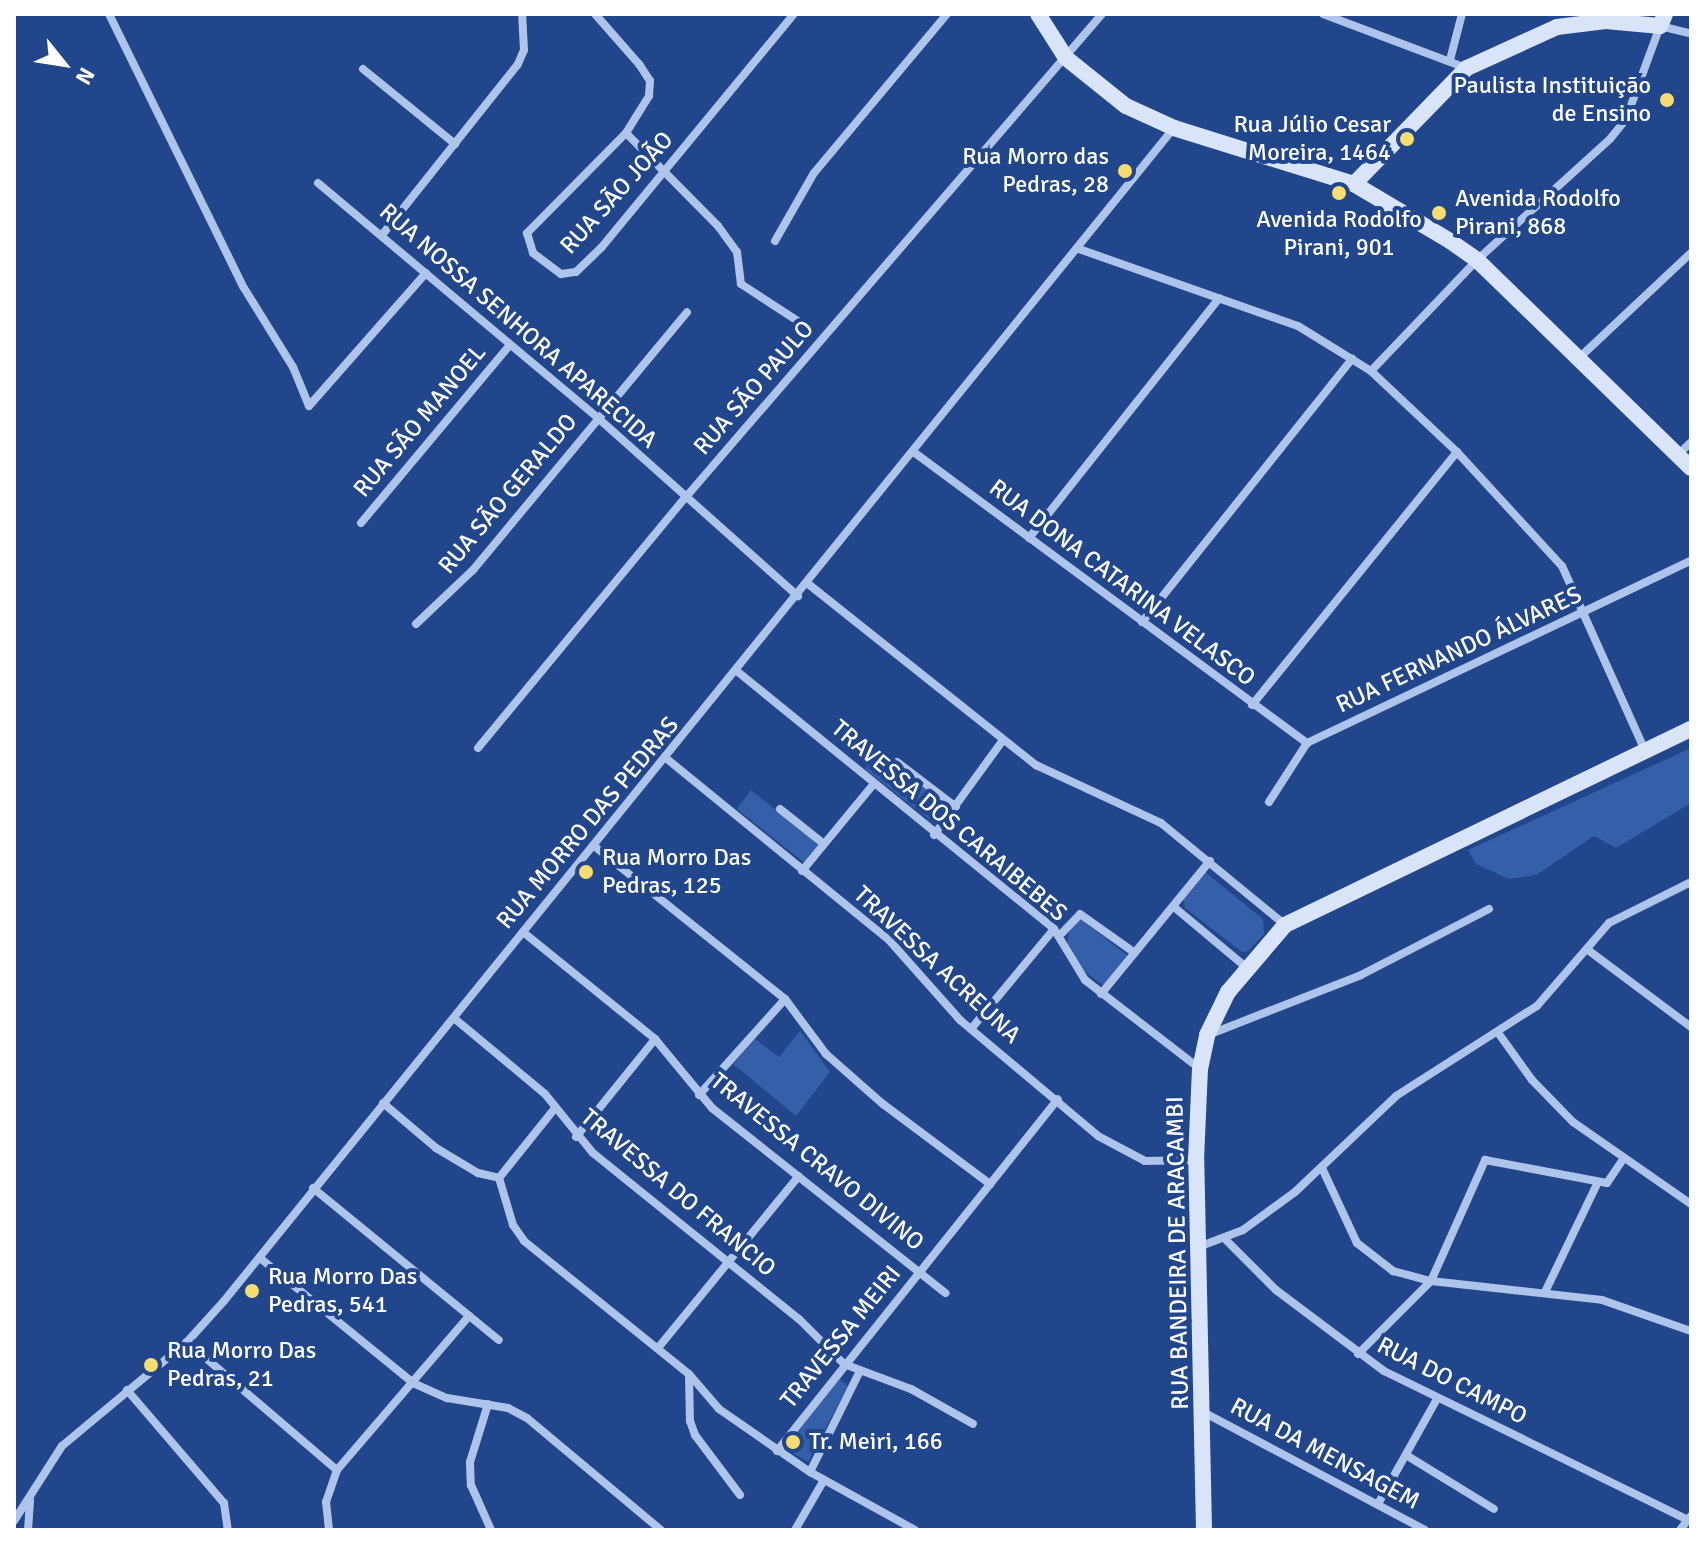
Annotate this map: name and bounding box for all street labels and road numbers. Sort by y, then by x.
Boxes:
street label: RUA SÃO JOÃO [555,126,679,260]
street label: RUA NOSSA SENHORA APARECIDA [373,197,663,455]
street label: RUA SÃO PAULO [688,315,820,461]
street label: RUA SÃO MANOEL [348,339,492,503]
street label: RUA SÃO GERALDO [433,408,583,580]
street label: RUA DONA CATARINA VELASCO [983,474,1261,692]
street label: RUA FERNANDO ÁLVARES [1332,580,1586,720]
street label: RUA MORRO DAS PEDRAS [491,711,685,935]
street label: TRAVESSA DOS CARAIBEBES [825,714,1073,928]
street label: TRAVESSA ACREUNA [848,880,1026,1050]
street label: TRAVESSA CRAVO DIVINO [705,1067,929,1257]
street label: RUA BANDEIRA DE ARACAMBI [1161,1096,1195,1410]
street label: TRAVESSA DO FRANCIO [575,1103,781,1283]
street label: TRAVESSA MEIRI [775,1260,907,1414]
street label: RUA DO CAMPO [1372,1331,1532,1431]
street label: RUA DA MENSAGEM [1225,1392,1425,1516]

